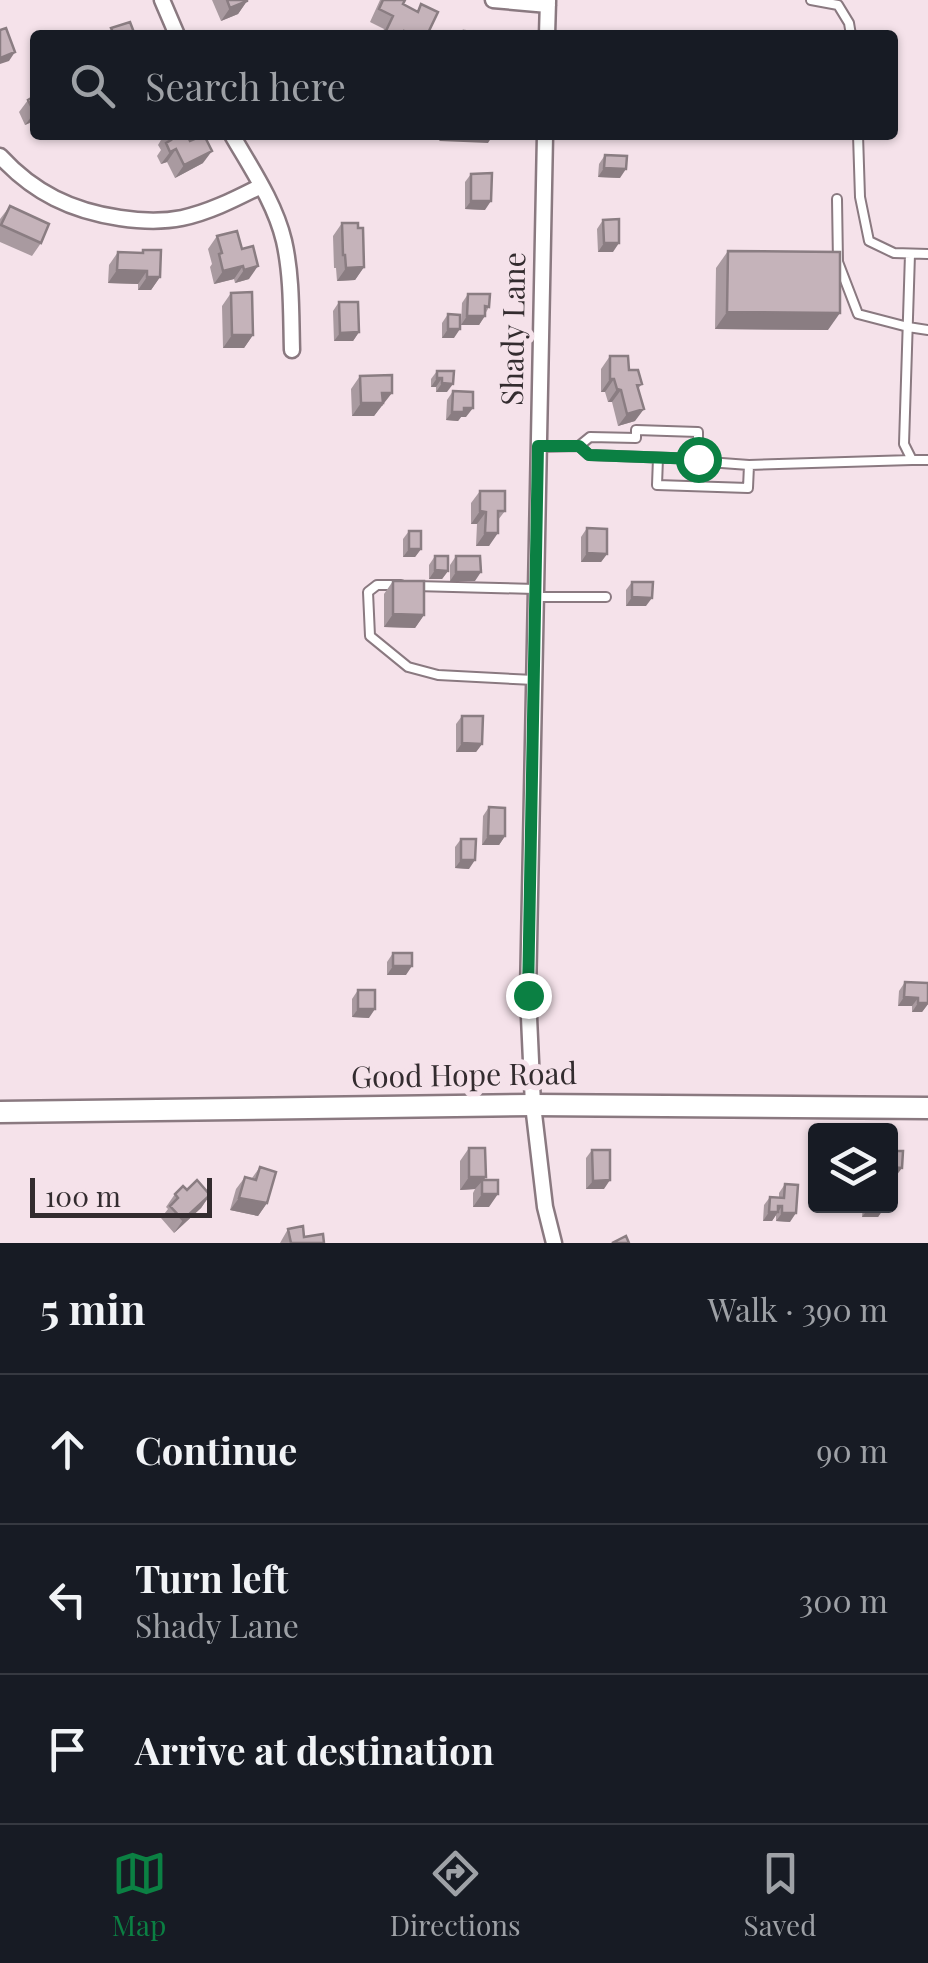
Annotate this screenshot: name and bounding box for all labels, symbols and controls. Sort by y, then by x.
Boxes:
search box [30,30,898,140]
icon: search [65,58,120,113]
text: Search here [145,60,346,111]
street label: Shady Lane [491,252,533,406]
route start [676,437,722,483]
route end [506,973,552,1019]
street label: Good Hope Road [351,1052,577,1096]
map controls [808,1123,898,1213]
button: layers [808,1123,898,1213]
scale bar [30,1173,212,1218]
text: 100 m [45,1177,121,1214]
text: 5 min [40,1280,145,1336]
text: Walk · 390 m [708,1287,888,1330]
icon: ahead [40,1422,95,1477]
text: Continue [135,1424,297,1475]
text: 90 m [816,1428,888,1471]
text: Turn left [135,1552,288,1603]
icon: left [40,1572,95,1627]
text: 300 m [799,1578,888,1621]
text: Shady Lane [135,1603,299,1646]
icon: arrive [40,1722,95,1777]
text: Arrive at destination [135,1724,494,1775]
tab: Map [112,1846,167,1943]
tab: Directions [390,1846,520,1943]
tab: Saved [744,1846,816,1943]

